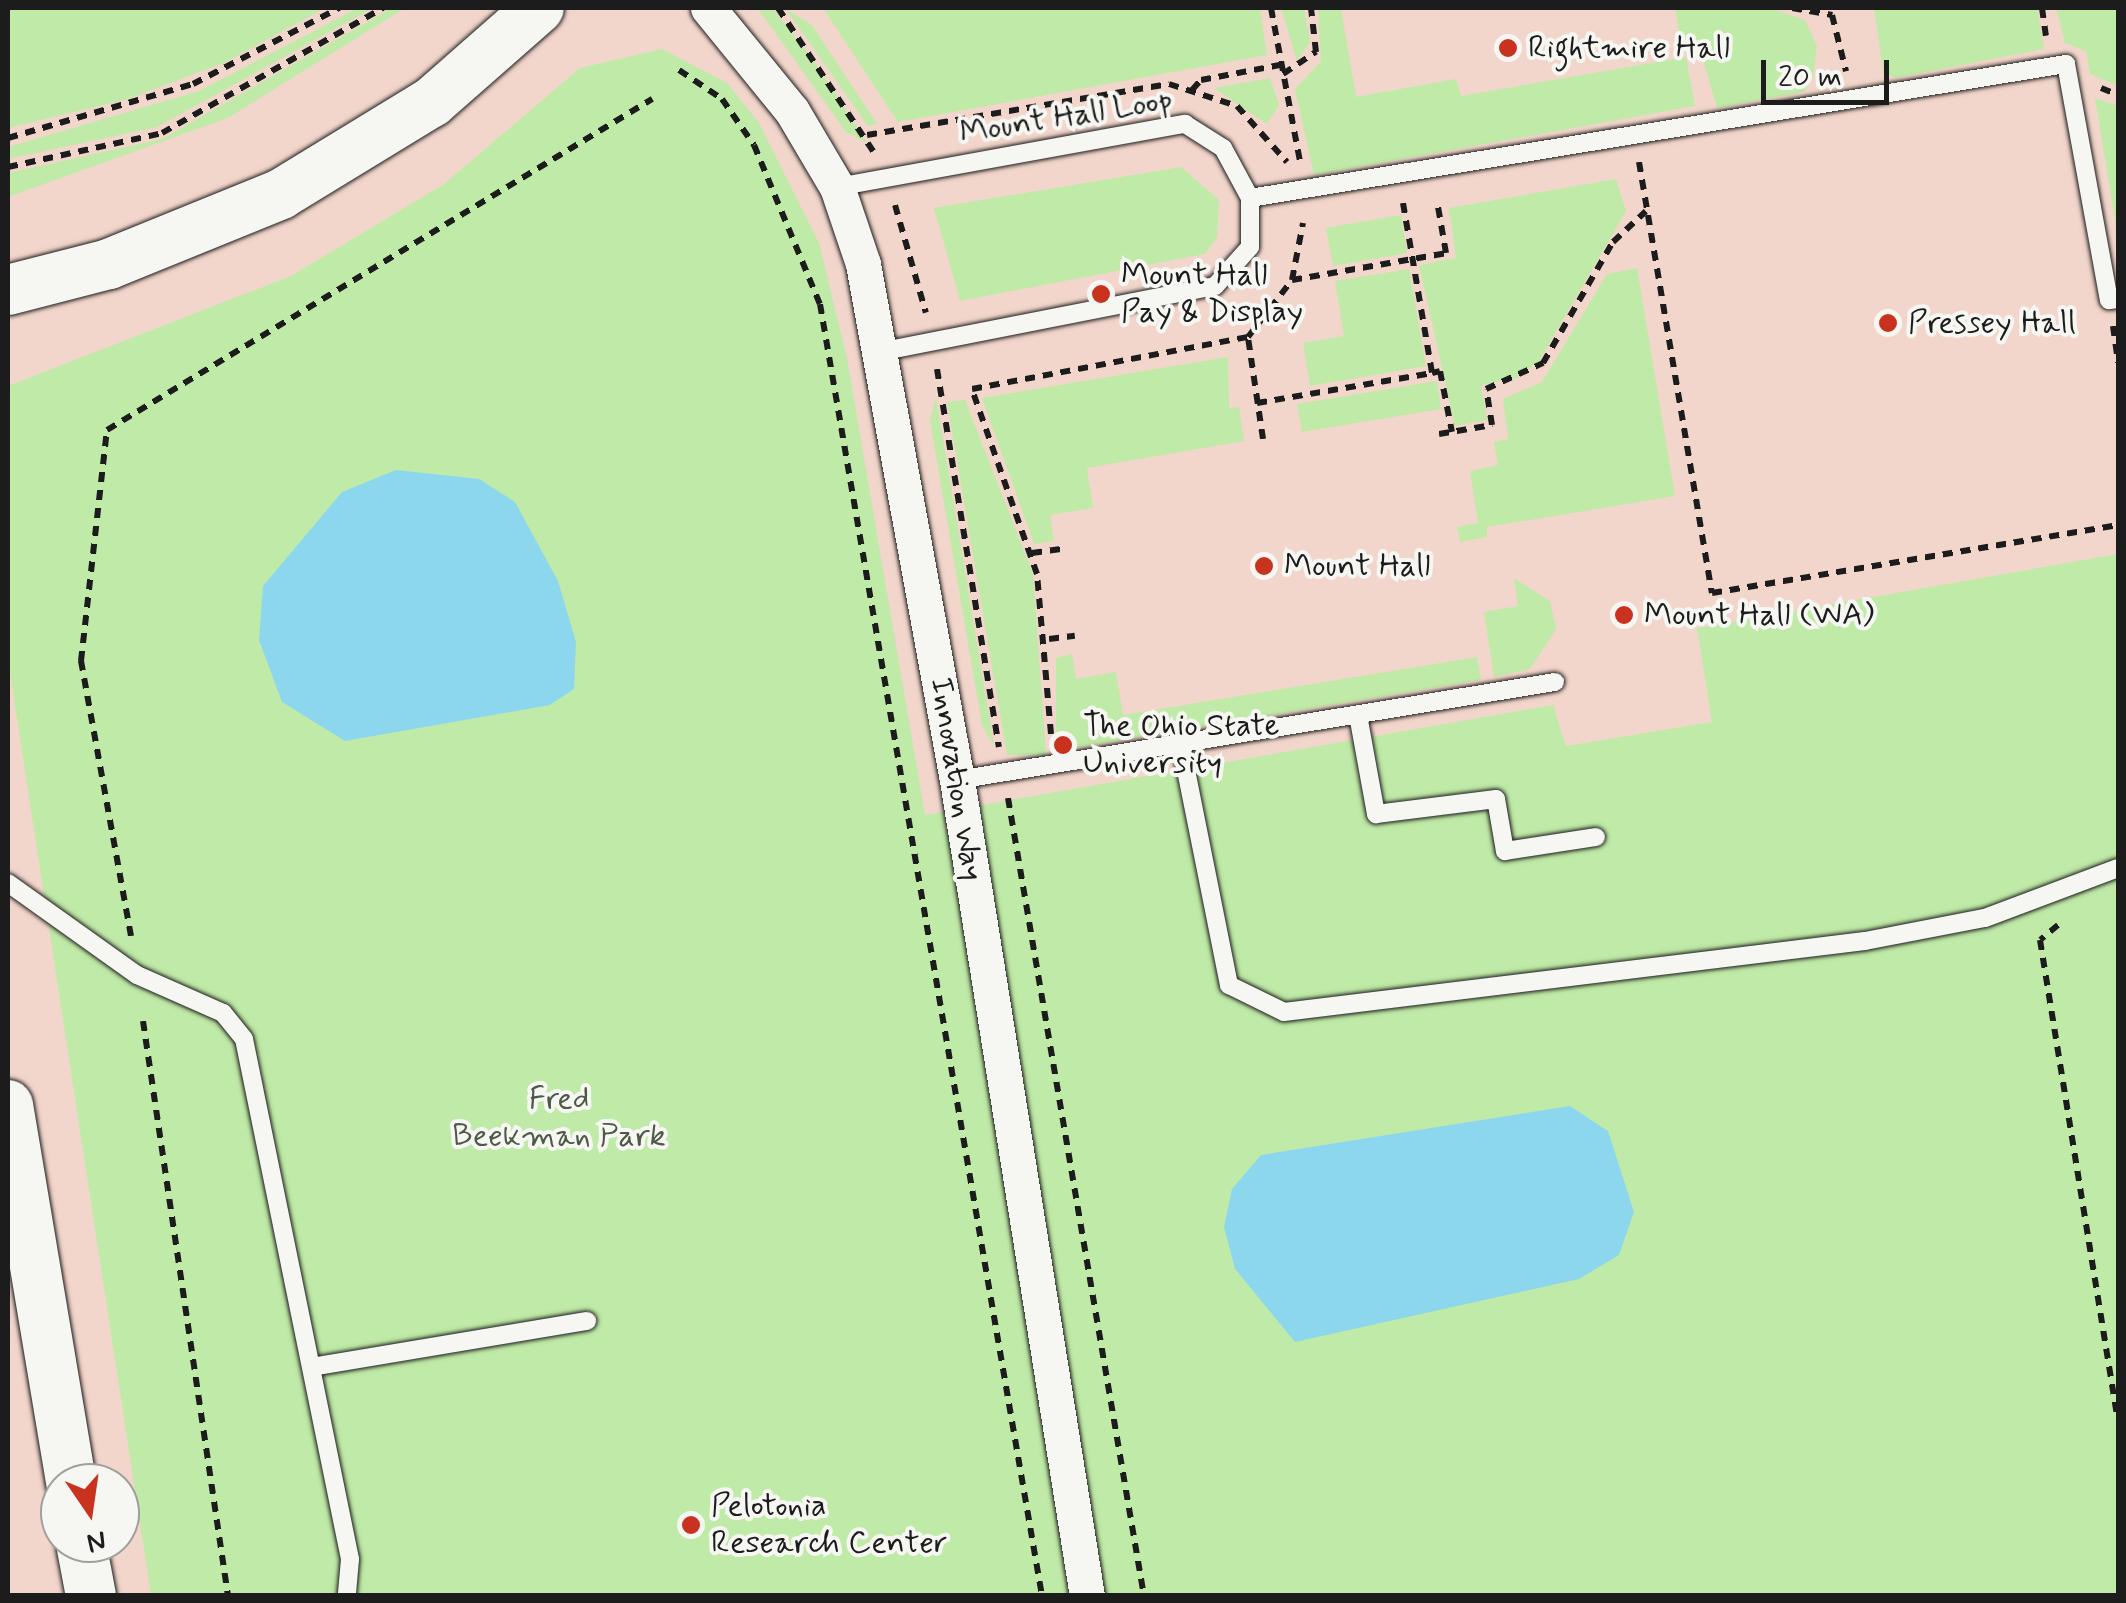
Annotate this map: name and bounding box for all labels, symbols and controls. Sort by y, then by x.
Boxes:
place label: Rightmire Hall [1528,29,1727,67]
marker: Rightmire Hall [1497,37,1519,59]
scale bar [1766,40,1894,102]
text: 20 m [1778,58,1842,97]
street label: Mount Hall Loop [957,81,1175,153]
place label: Mount Hall Pay & Display [1121,257,1303,332]
marker: Mount Hall Pay & Display [1090,283,1112,305]
place label: Pressey Hall [1908,304,2072,342]
marker: Pressey Hall [1877,312,1899,334]
place label: Mount Hall [1284,547,1430,585]
marker: Mount Hall [1253,555,1275,577]
place label: Mount Hall (WA) [1644,596,1874,634]
marker: Mount Hall (WA) [1613,604,1635,626]
street label: Innovation Way [920,671,992,887]
place label: The Ohio State University [1083,708,1280,783]
marker: The Ohio State University [1052,734,1074,756]
park label: Fred Beekman Park [454,1081,664,1156]
north arrow [40,1463,140,1563]
place label: Pelotonia Research Center [711,1488,948,1563]
marker: Pelotonia Research Center [680,1514,702,1536]
text: N [83,1521,110,1561]

